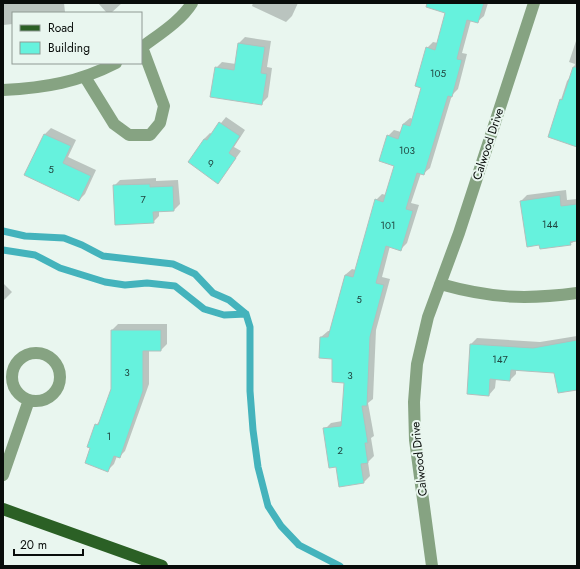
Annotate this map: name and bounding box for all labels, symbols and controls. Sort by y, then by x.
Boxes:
legend [12,12,142,64]
text: Road [48,19,74,37]
text: Building [48,39,90,57]
house number: 105 [430,66,446,81]
street label: Calwood Drive [468,106,508,182]
house number: 103 [399,143,416,158]
house number: 9 [208,156,214,171]
house number: 5 [48,162,54,177]
house number: 7 [140,192,146,207]
house number: 144 [542,217,558,232]
house number: 101 [381,218,396,233]
house number: 5 [356,292,362,307]
house number: 147 [492,352,509,367]
house number: 3 [124,365,130,380]
house number: 3 [347,368,353,383]
street label: Calwood Drive [406,421,432,497]
house number: 1 [107,429,111,444]
house number: 2 [337,443,343,458]
scale bar [14,531,83,557]
text: 20 m [20,536,47,554]

